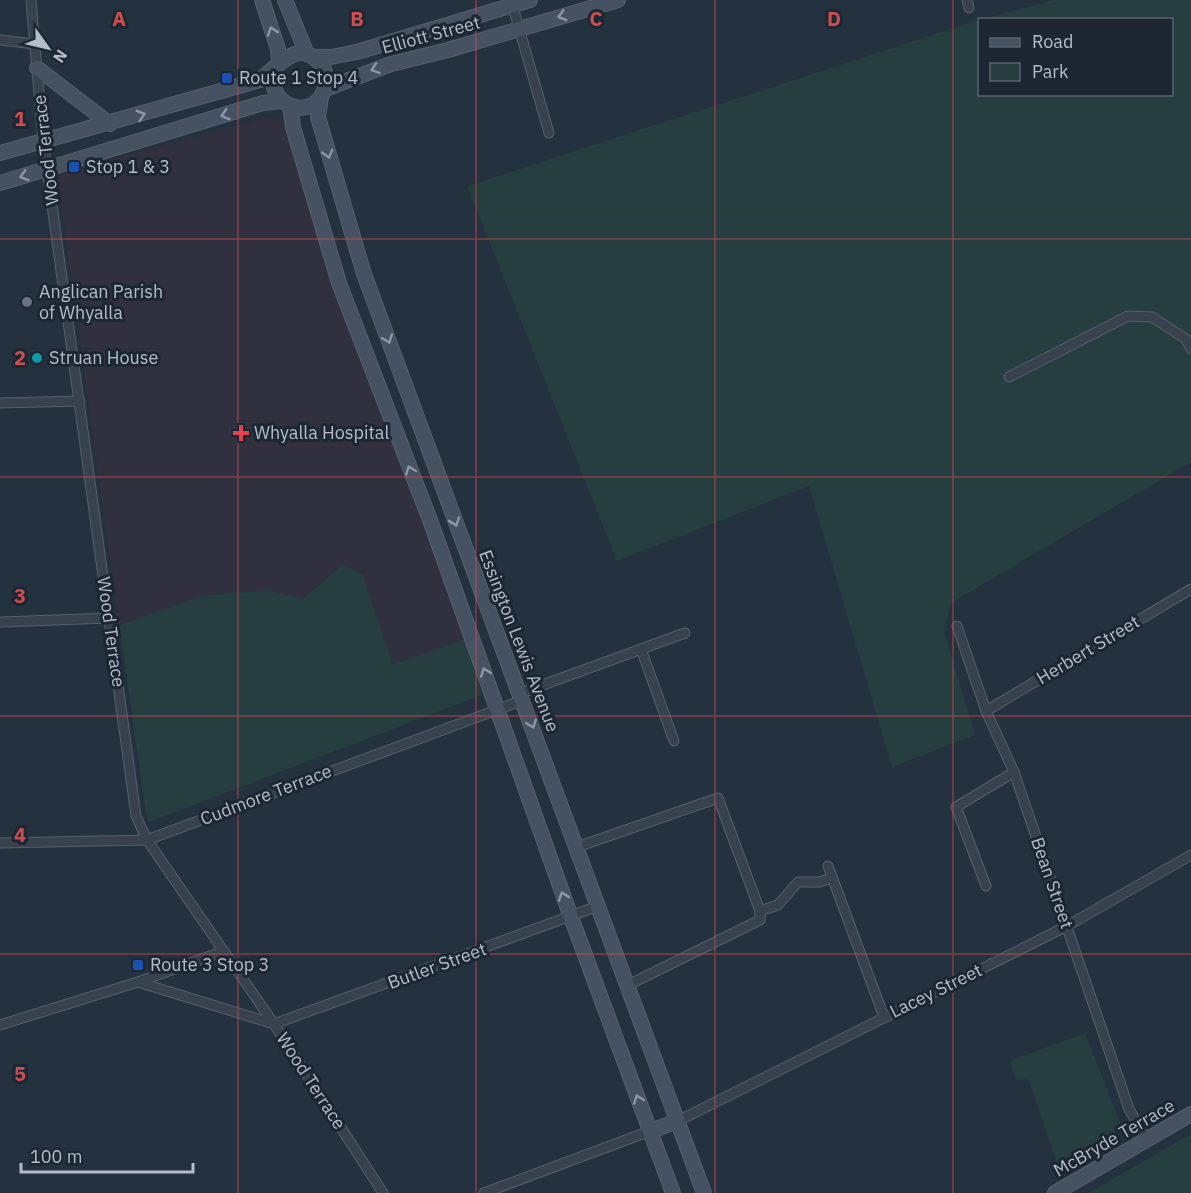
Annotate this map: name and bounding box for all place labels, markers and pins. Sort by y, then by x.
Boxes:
place label: Route 1 Stop 4 [239,66,358,89]
marker: Route 1 Stop 4 [220,71,234,85]
place label: Stop 1 & 3 [86,155,170,178]
marker: Stop 1 & 3 [67,160,81,174]
place label: Anglican Parish of Whyalla [39,280,163,324]
marker: Anglican Parish of Whyalla [20,295,34,309]
place label: Struan House [49,346,158,369]
marker: Struan House [30,351,44,365]
place label: Whyalla Hospital [254,421,389,444]
marker: Whyalla Hospital [232,424,250,442]
place label: Route 3 Stop 3 [150,953,269,976]
marker: Route 3 Stop 3 [131,958,145,972]

